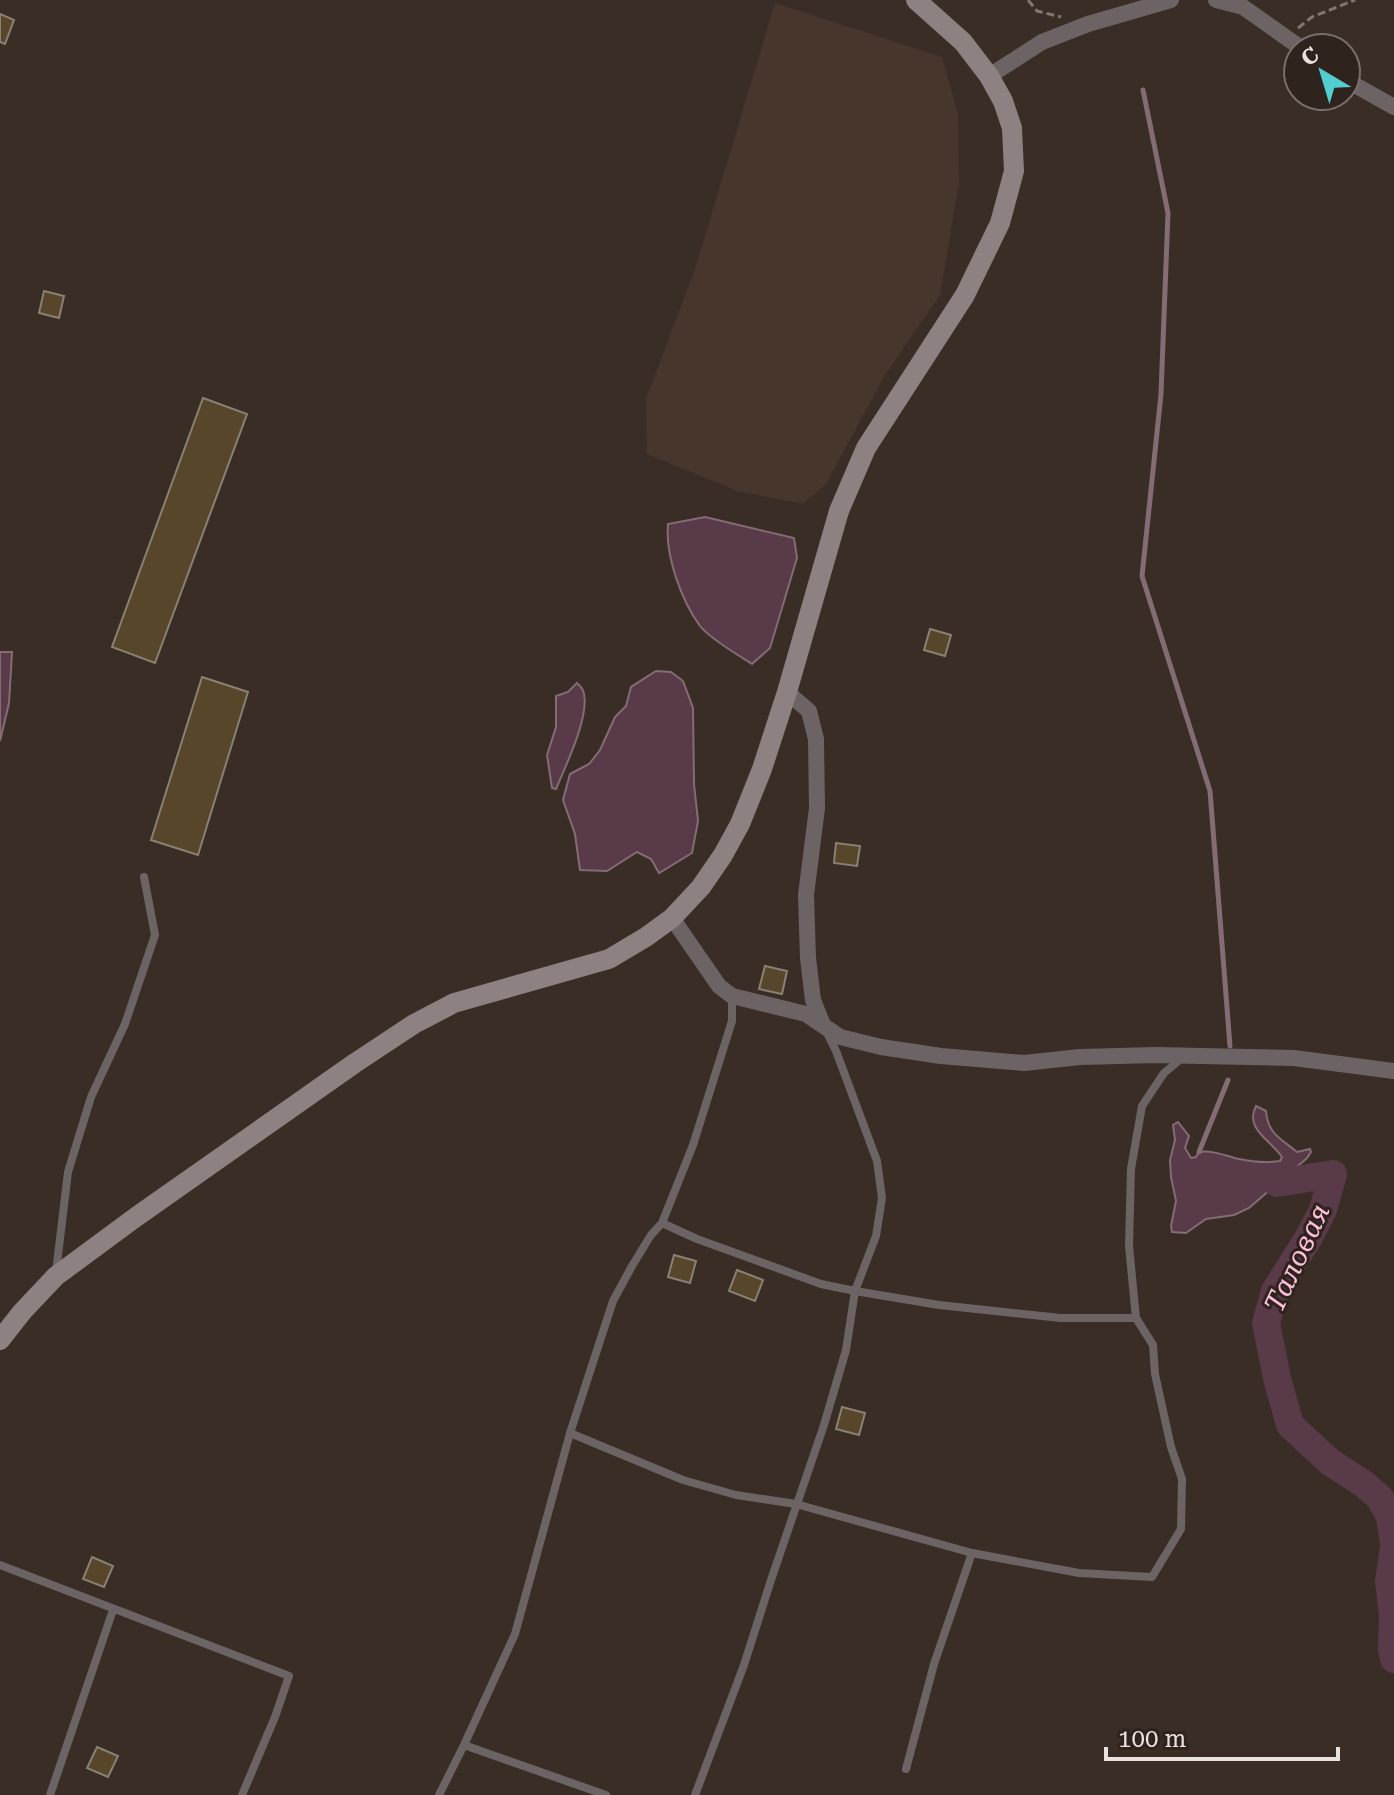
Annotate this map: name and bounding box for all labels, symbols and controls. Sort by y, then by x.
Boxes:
north arrow [1282,32,1362,112]
text: С [1296,42,1324,71]
water label: Таловая [1258,1199,1336,1317]
scale bar [1106,1711,1338,1761]
text: 100 m [1118,1725,1186,1753]

